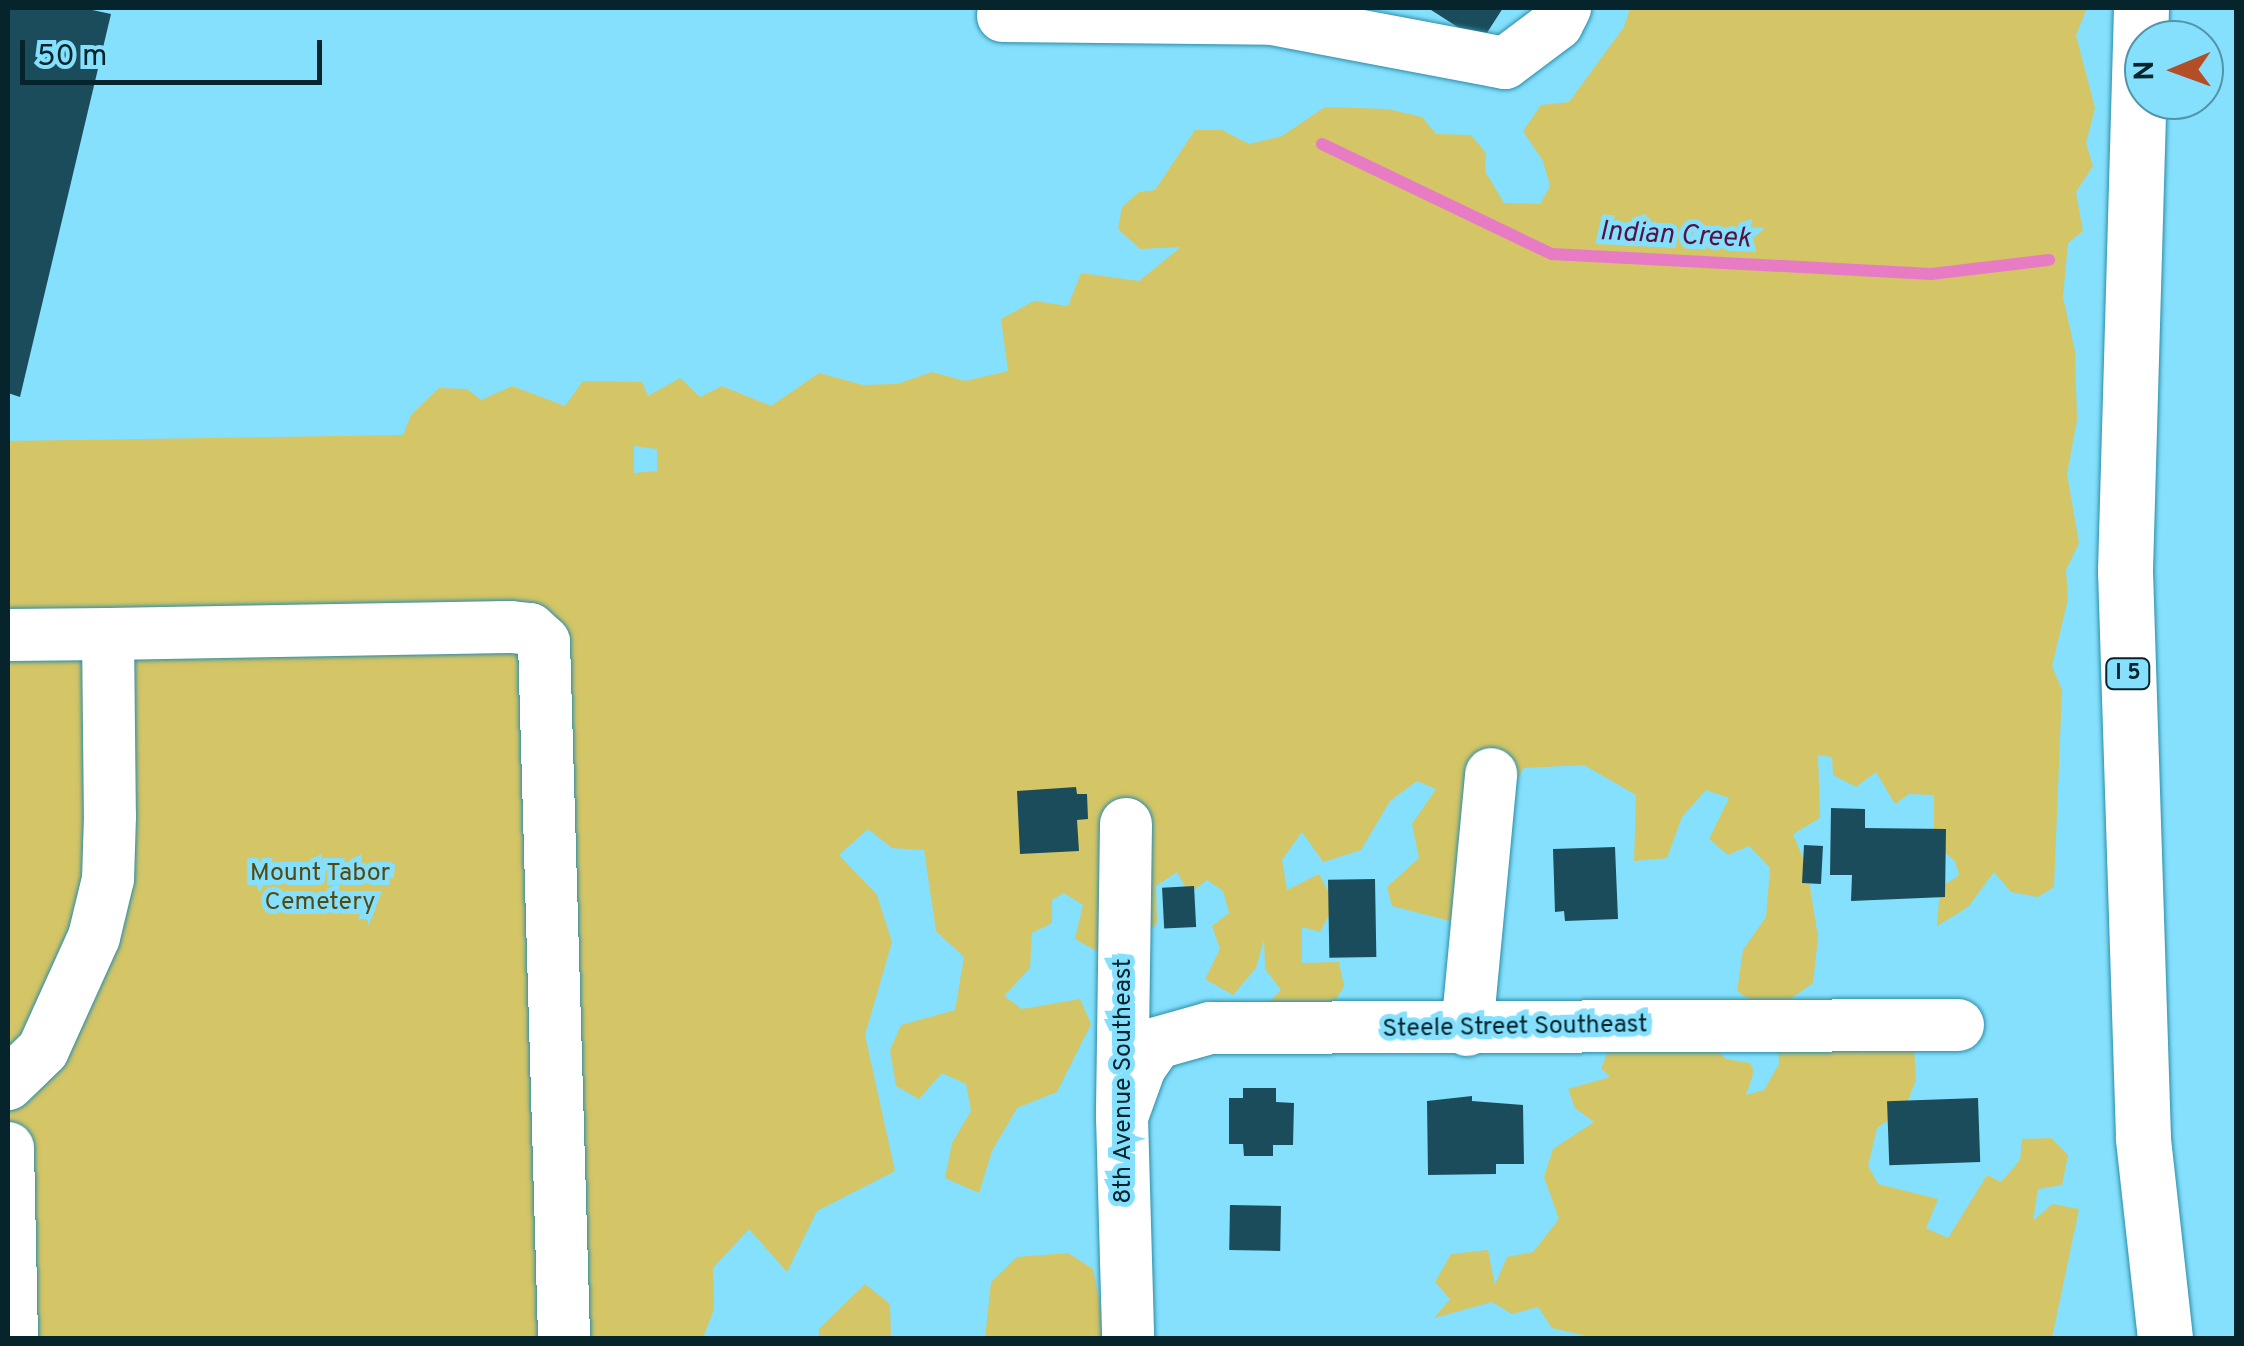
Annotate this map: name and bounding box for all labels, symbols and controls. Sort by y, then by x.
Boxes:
scale bar [25,20,328,82]
north arrow [2124,20,2224,120]
text: 50 m [37,39,107,76]
text: N [2128,60,2164,81]
water label: Indian Creek [1598,215,1752,257]
road number: I 5 [2103,657,2153,691]
park label: Mount Tabor Cemetery [249,860,391,919]
street label: 8th Avenue Southeast [1109,958,1139,1204]
street label: Steele Street Southeast [1382,1011,1648,1045]

